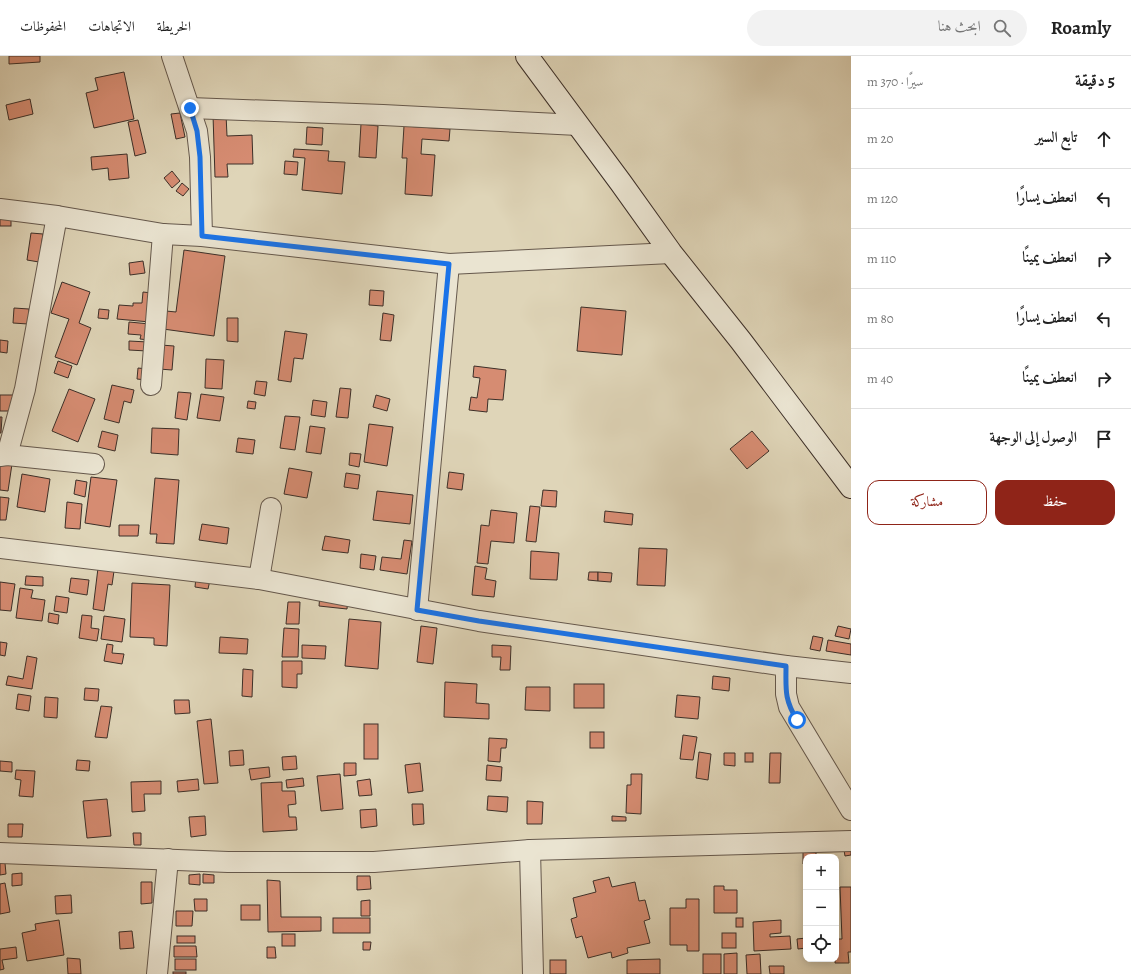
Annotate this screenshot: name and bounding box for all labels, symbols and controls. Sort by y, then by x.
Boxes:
search box [747,10,1027,46]
text: Roamly [1051,15,1111,41]
text: ابحث هنا [938,16,981,36]
text: المحفوظات [20,17,66,36]
text: الاتجاهات [88,17,135,36]
text: الخريطة [157,17,191,36]
icon: search [991,17,1013,39]
text: 5 دقيقة [1075,69,1115,92]
text: سيرًا · 370 m [867,73,923,90]
route end [181,99,199,117]
text: تابع السير [1035,127,1077,147]
icon: ahead [1093,128,1115,150]
text: 20 m [867,130,894,147]
text: انعطف يسارًا [1016,187,1077,207]
icon: left [1093,188,1115,210]
text: 120 m [867,190,898,207]
text: انعطف يمينًا [1022,247,1077,267]
icon: right [1093,248,1115,270]
text: 110 m [867,250,896,267]
text: انعطف يسارًا [1016,307,1077,327]
icon: left [1093,308,1115,330]
text: 80 m [867,310,894,327]
text: انعطف يمينًا [1022,367,1077,387]
icon: right [1093,368,1115,390]
text: 40 m [867,370,893,387]
text: الوصول إلى الوجهة [990,427,1077,447]
icon: arrive [1093,428,1115,450]
button: مشاركة [867,480,987,525]
button: حفظ [995,480,1115,525]
route start [788,711,806,729]
map controls [803,854,839,962]
button: + [803,854,839,890]
button: − [803,890,839,926]
button: locate [803,926,839,962]

